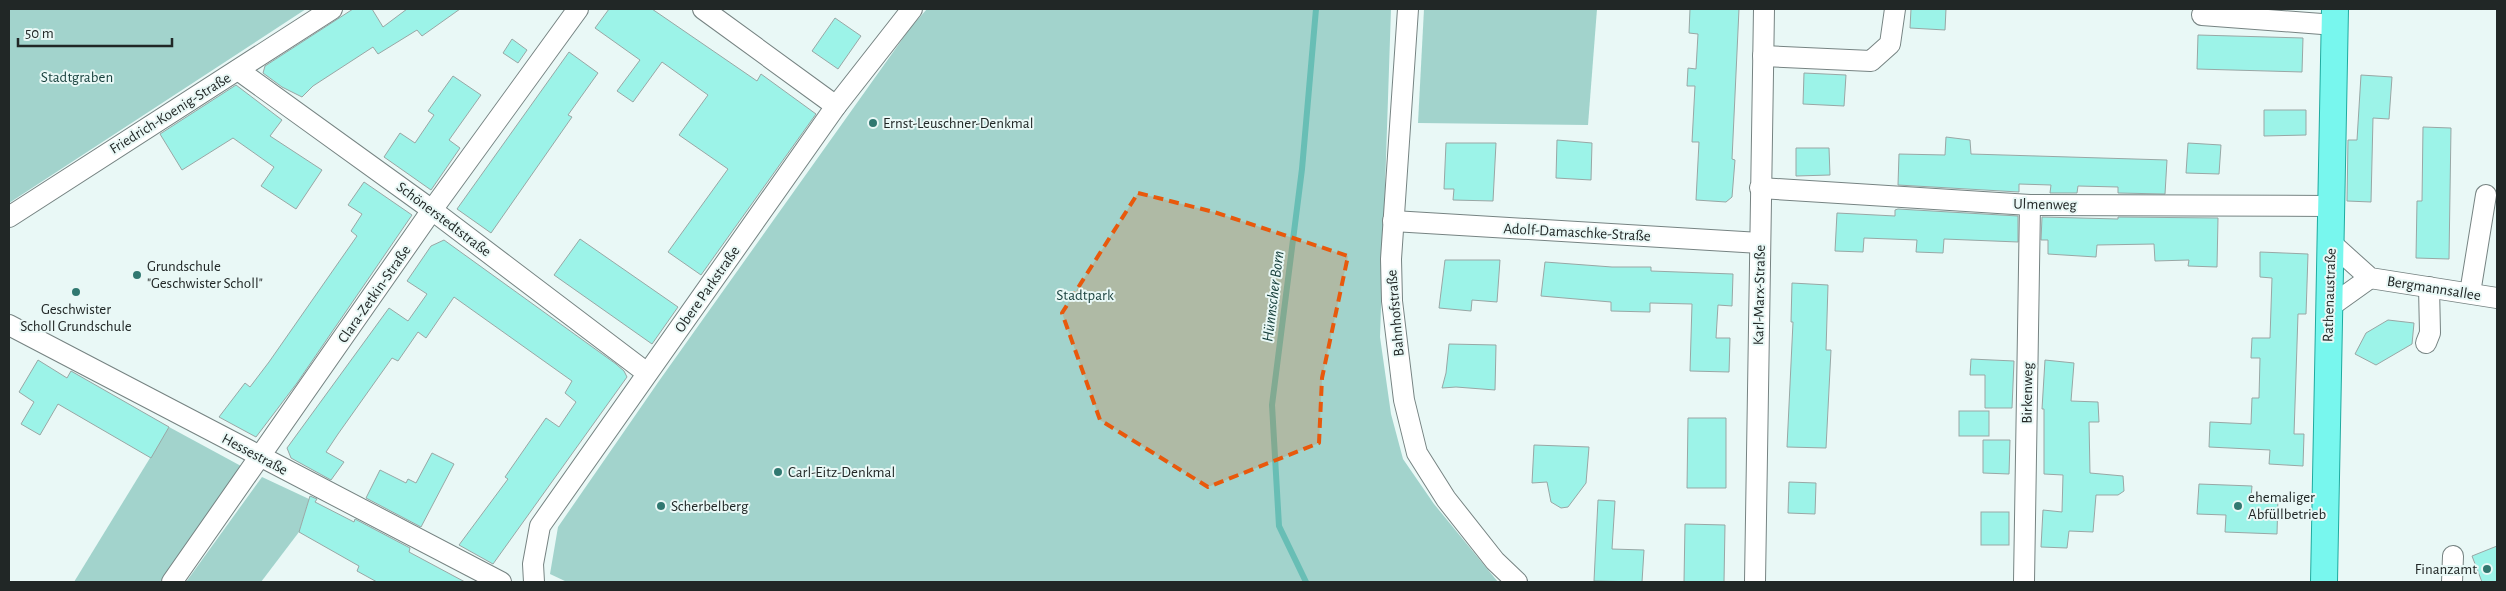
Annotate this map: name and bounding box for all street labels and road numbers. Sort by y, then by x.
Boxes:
street label: Friedrich-Koenig-Straße [107,70,233,157]
street label: Schönerstedtstraße [394,179,494,260]
street label: Ulmenweg [2013,196,2078,213]
street label: Adolf-Damaschke-Straße [1503,221,1651,244]
street label: Clara-Zetkin-Straße [335,243,414,346]
street label: Obere Parkstraße [672,243,743,335]
street label: Karl-Marx-Straße [1751,245,1768,345]
street label: Rathenaustraße [2320,248,2339,342]
street label: Bahnhofstraße [1384,269,1407,357]
street label: Bergmannsallee [2386,274,2482,303]
street label: Birkenweg [2019,361,2036,424]
street label: Hessestraße [219,431,290,478]

